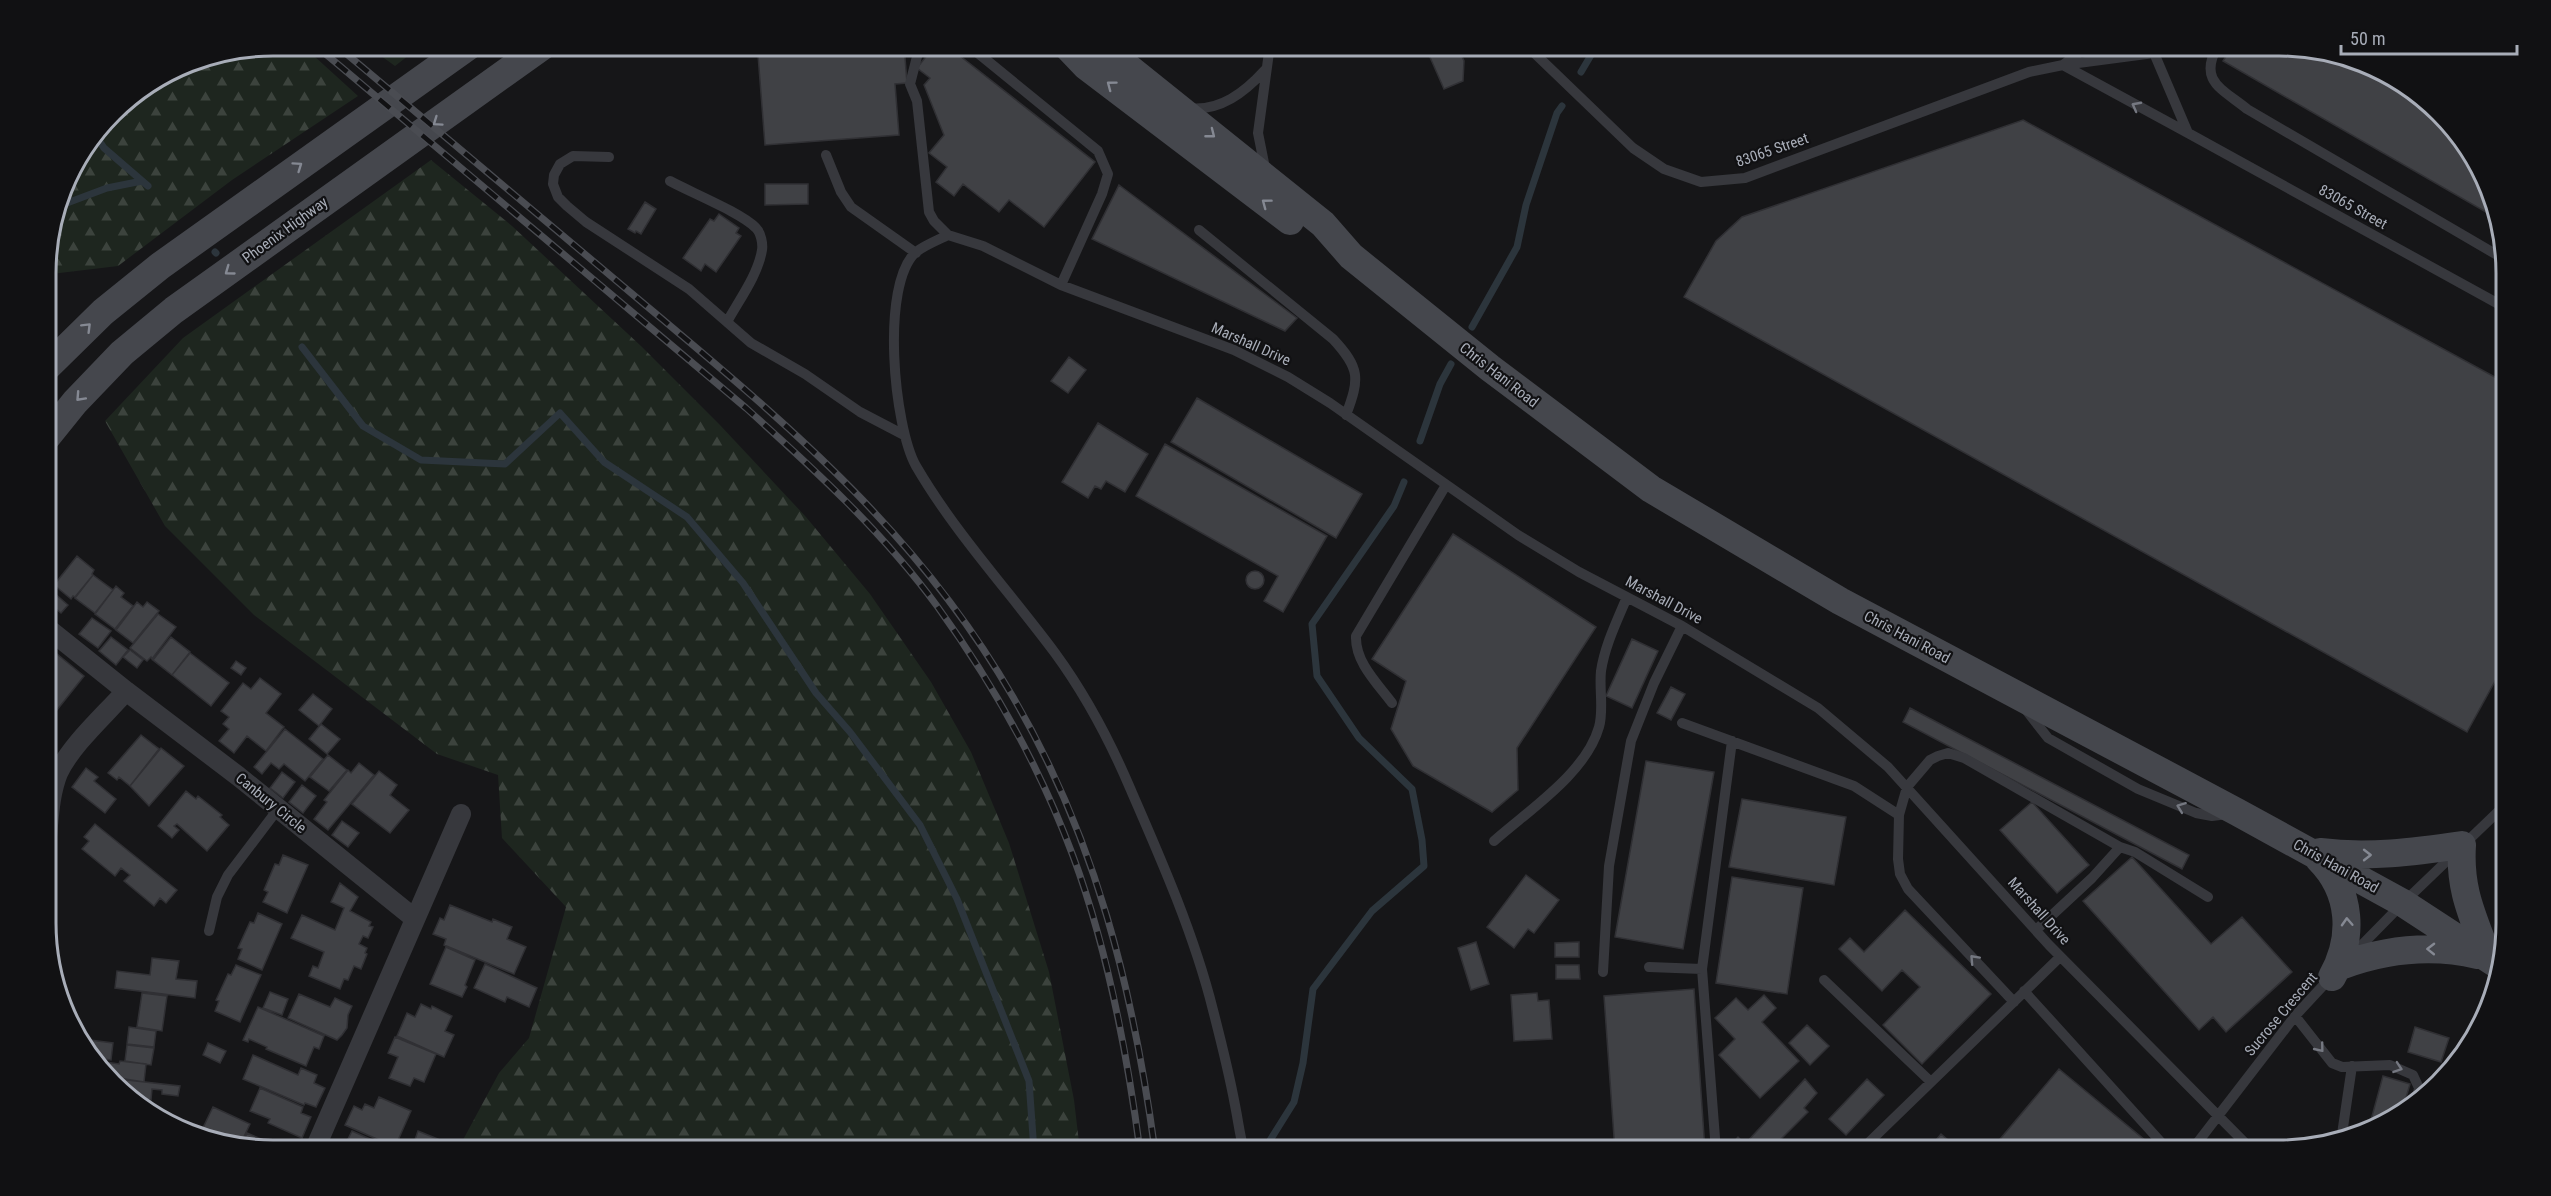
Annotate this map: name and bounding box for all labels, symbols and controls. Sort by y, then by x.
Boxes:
scale bar [2341,18,2516,56]
text: 50 m [2350,28,2385,49]
one-way arrow [1107,81,1118,92]
one-way arrow [2131,101,2142,113]
one-way arrow [433,115,444,126]
one-way arrow [1205,127,1216,138]
street label: 83065 Street [1733,129,1811,171]
one-way arrow [292,162,303,173]
street label: 83065 Street [2316,181,2390,233]
street label: Phoenix Highway [239,193,331,267]
one-way arrow [1262,199,1273,210]
one-way arrow [224,263,235,274]
street label: Marshall Drive [1209,319,1293,369]
one-way arrow [80,324,91,335]
street label: Chris Hani Road [1456,339,1542,411]
one-way arrow [77,389,88,400]
street label: Marshall Drive [1622,572,1706,628]
street label: Chris Hani Road [1861,607,1953,667]
street label: Canbury Circle [232,769,310,837]
one-way arrow [2176,802,2186,815]
street label: Chris Hani Road [2290,835,2382,897]
one-way arrow [2362,849,2371,861]
street label: Marshall Drive [2004,874,2074,948]
one-way arrow [2340,917,2353,926]
one-way arrow [2426,943,2435,956]
one-way arrow [1970,956,1981,967]
street label: Sucrose Crescent [2241,968,2321,1060]
one-way arrow [2312,1041,2323,1052]
one-way arrow [2392,1061,2403,1074]

